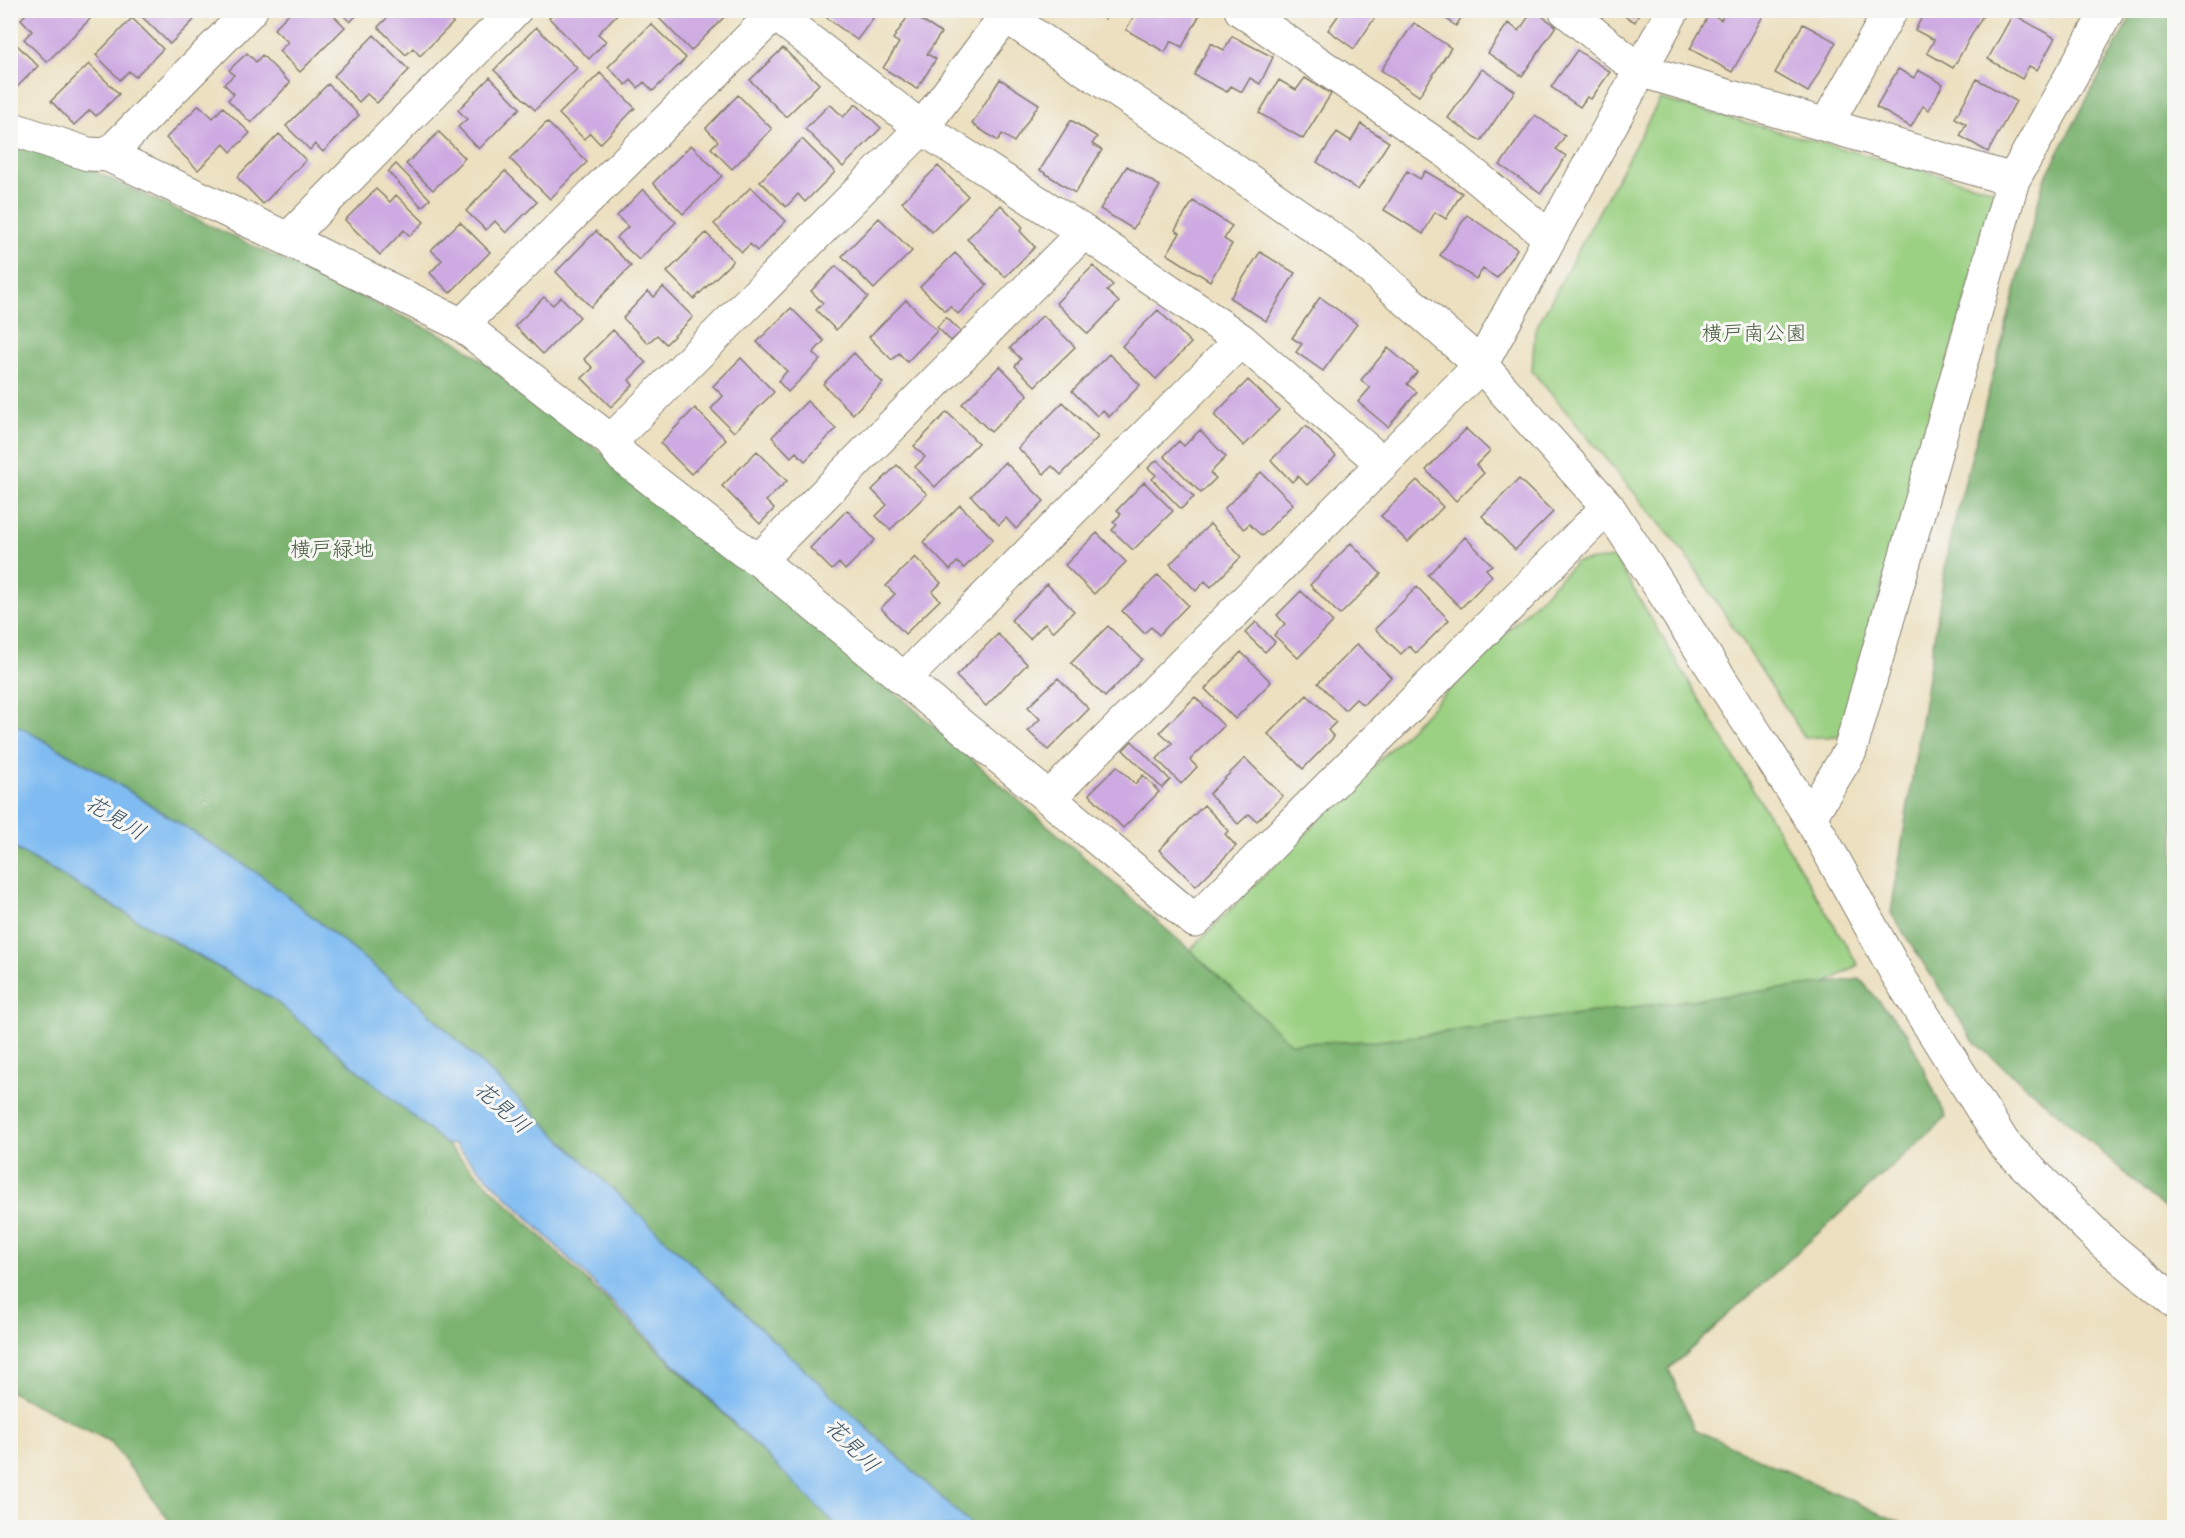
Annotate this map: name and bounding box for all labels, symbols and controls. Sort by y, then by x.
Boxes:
park label: 横戸南公園 [1702,319,1807,346]
park label: 横戸緑地 [290,535,374,562]
water label: 花見川 [80,788,152,846]
water label: 花見川 [469,1075,537,1139]
water label: 花見川 [820,1412,886,1478]

